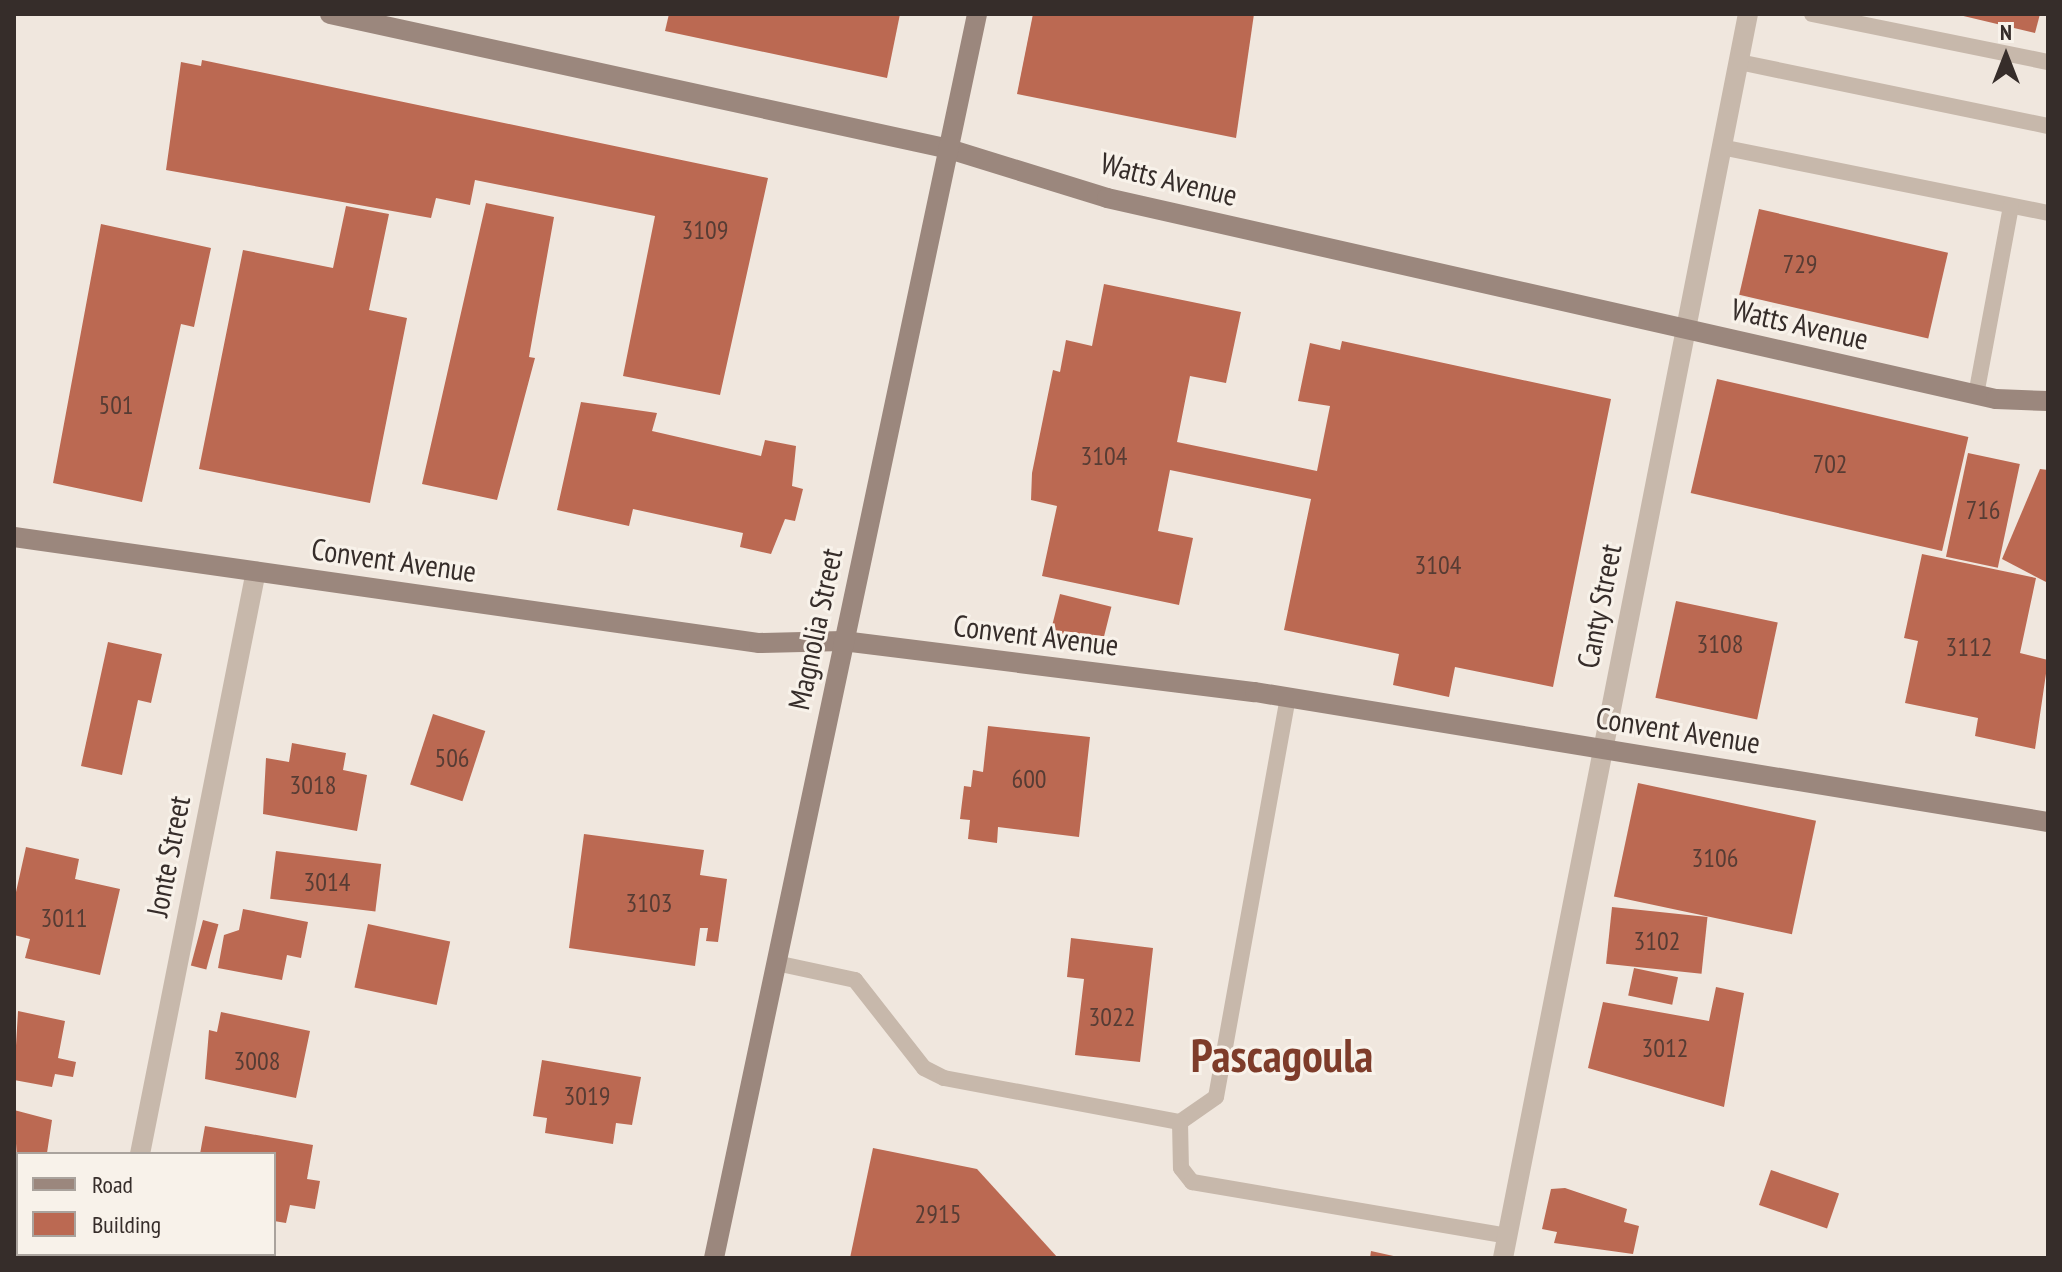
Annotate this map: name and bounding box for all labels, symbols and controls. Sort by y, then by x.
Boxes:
north arrow [1966,16,2046,96]
text: N [2000,18,2012,46]
street label: Watts Avenue [1097,145,1241,213]
house number: 3109 [682,214,728,246]
house number: 729 [1782,248,1818,280]
street label: Watts Avenue [1728,291,1872,357]
house number: 501 [98,389,134,421]
house number: 3104 [1081,440,1127,472]
house number: 702 [1812,448,1848,480]
house number: 716 [1965,494,2001,526]
street label: Convent Avenue [309,531,479,589]
street label: Canty Street [1569,541,1629,671]
street label: Magnolia Street [780,545,850,713]
house number: 3104 [1415,549,1461,581]
street label: Convent Avenue [951,607,1121,663]
house number: 3108 [1697,628,1743,660]
house number: 3112 [1946,631,1992,663]
street label: Convent Avenue [1593,699,1763,761]
house number: 506 [434,742,470,774]
house number: 600 [1011,763,1047,795]
house number: 3018 [290,769,336,801]
street label: Jonte Street [139,793,197,919]
house number: 3106 [1692,842,1738,874]
house number: 3014 [304,866,350,898]
house number: 3103 [626,887,672,919]
house number: 3011 [41,902,87,934]
house number: 3102 [1634,925,1680,957]
house number: 3022 [1089,1001,1135,1033]
district label: Pascagoula [1191,1027,1373,1083]
house number: 3012 [1642,1032,1688,1064]
house number: 3008 [234,1045,280,1077]
house number: 3019 [564,1080,610,1112]
legend [16,1152,276,1256]
text: Road [92,1169,133,1200]
house number: 2915 [915,1198,961,1230]
text: Building [92,1209,161,1240]

